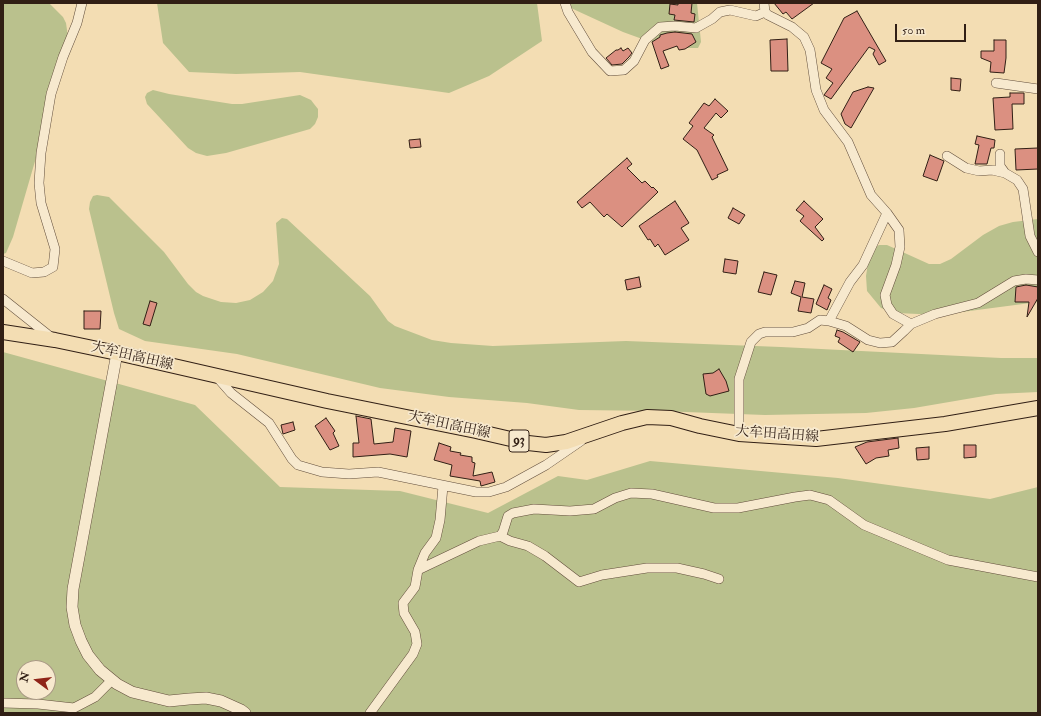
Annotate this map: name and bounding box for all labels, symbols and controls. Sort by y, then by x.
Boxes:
scale bar [897,16,968,42]
text: 50 m [902,23,925,38]
street label: 大牟田高田線 [89,339,175,375]
street label: 大牟田高田線 [406,409,492,443]
street label: 大牟田高田線 [735,424,819,446]
road number: 93 [509,430,529,452]
north arrow [16,660,56,700]
text: N [17,671,32,683]

